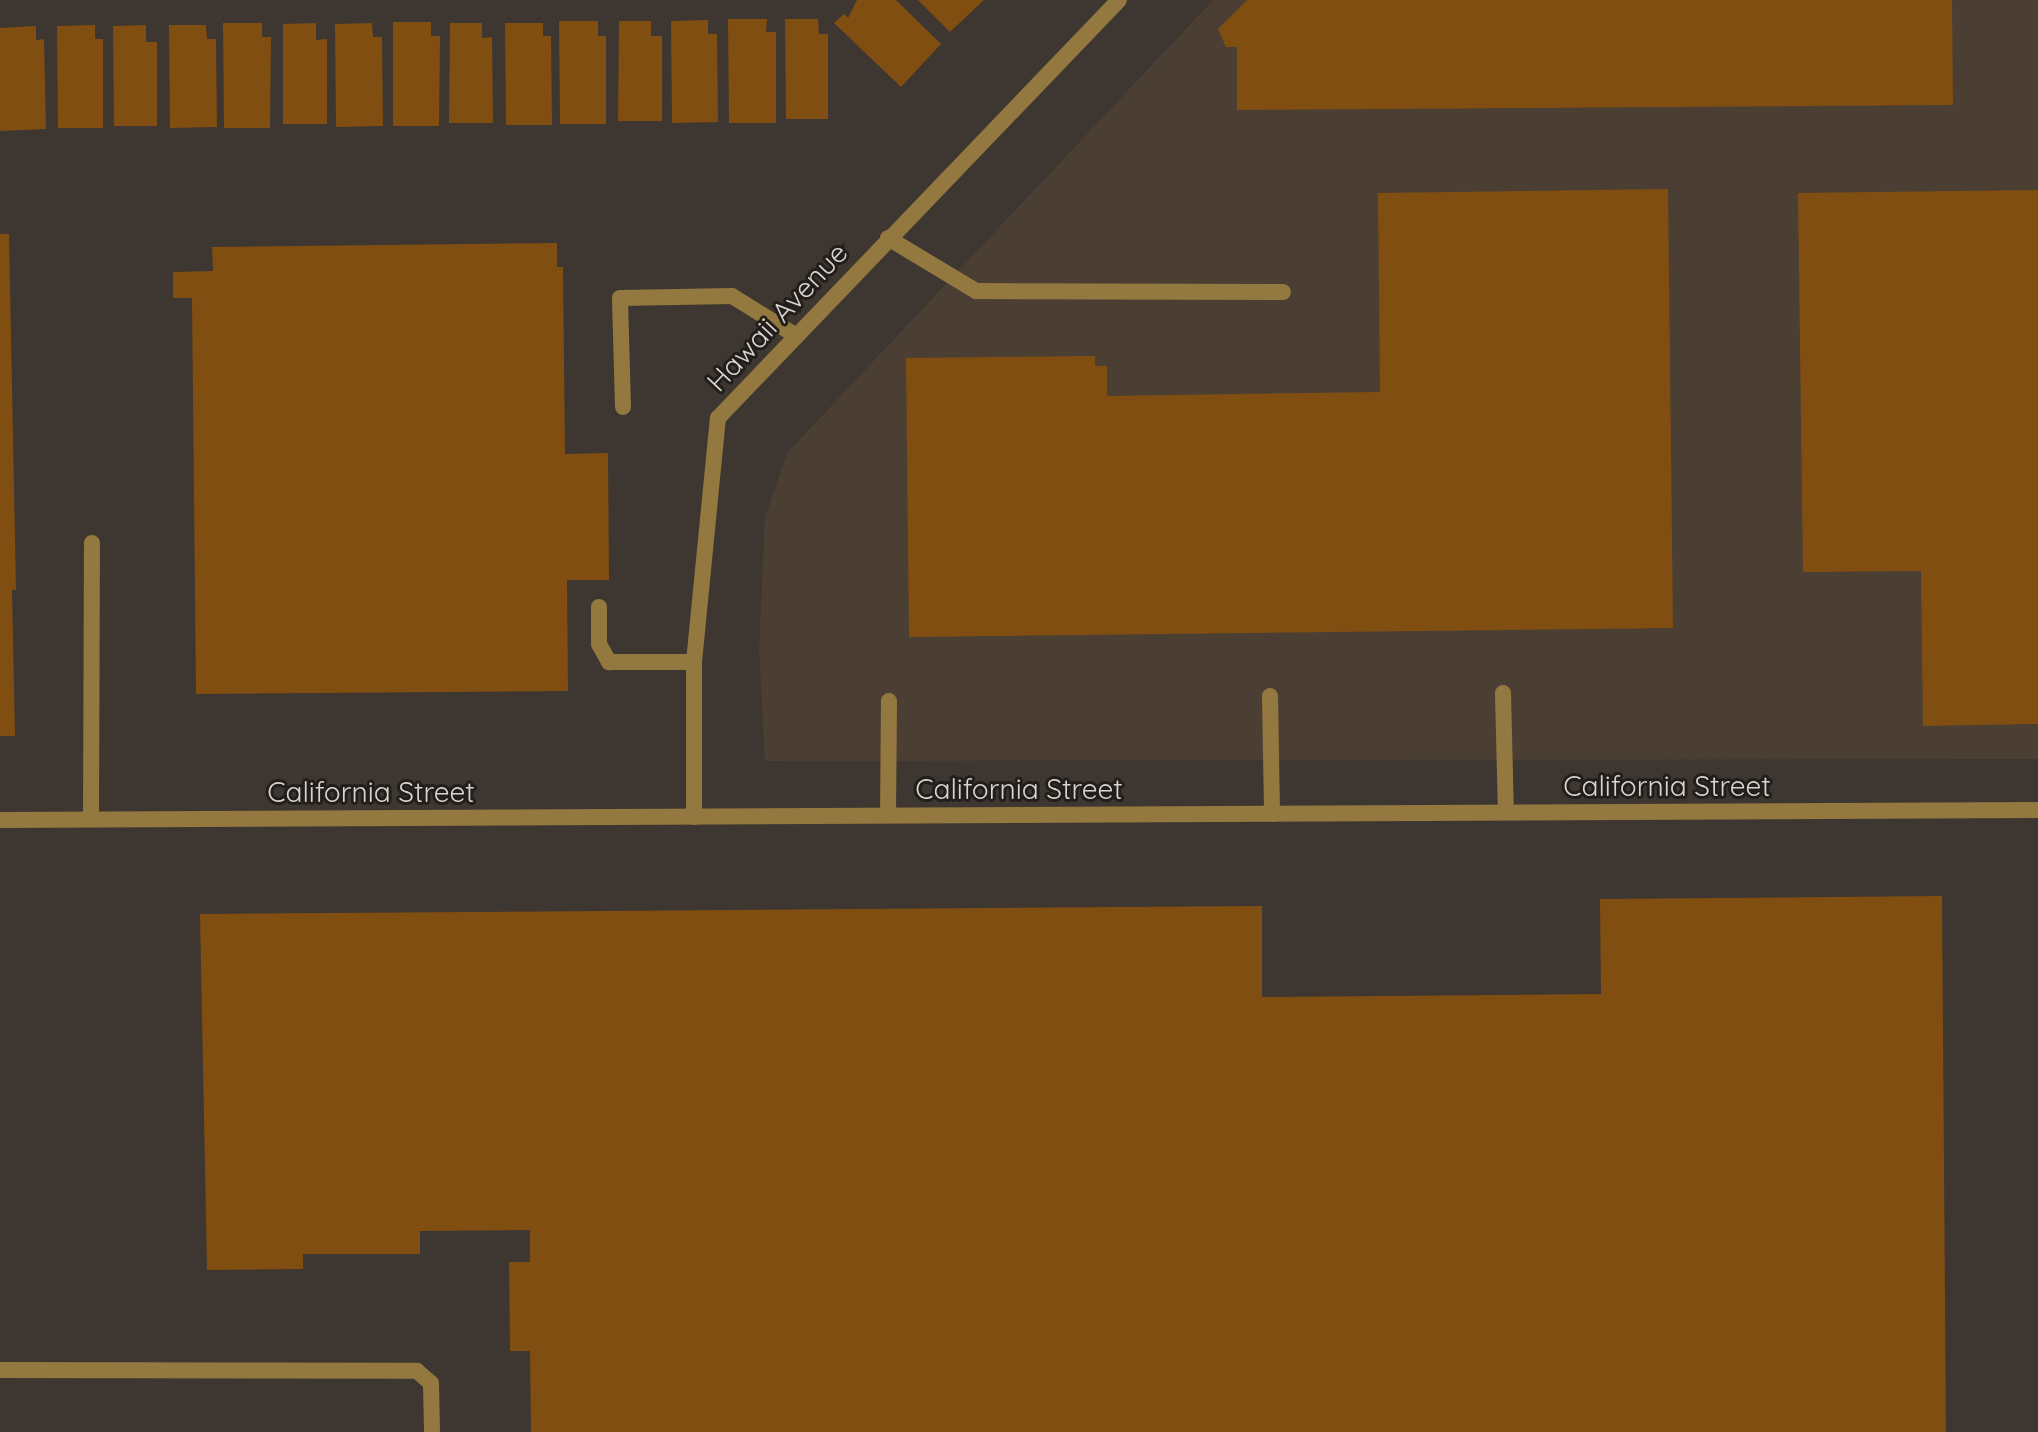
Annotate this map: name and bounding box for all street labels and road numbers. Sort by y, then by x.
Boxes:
street label: Hawaii Avenue [700,236,854,398]
street label: California Street [1563,769,1771,803]
street label: California Street [915,772,1123,806]
street label: California Street [267,775,475,809]

